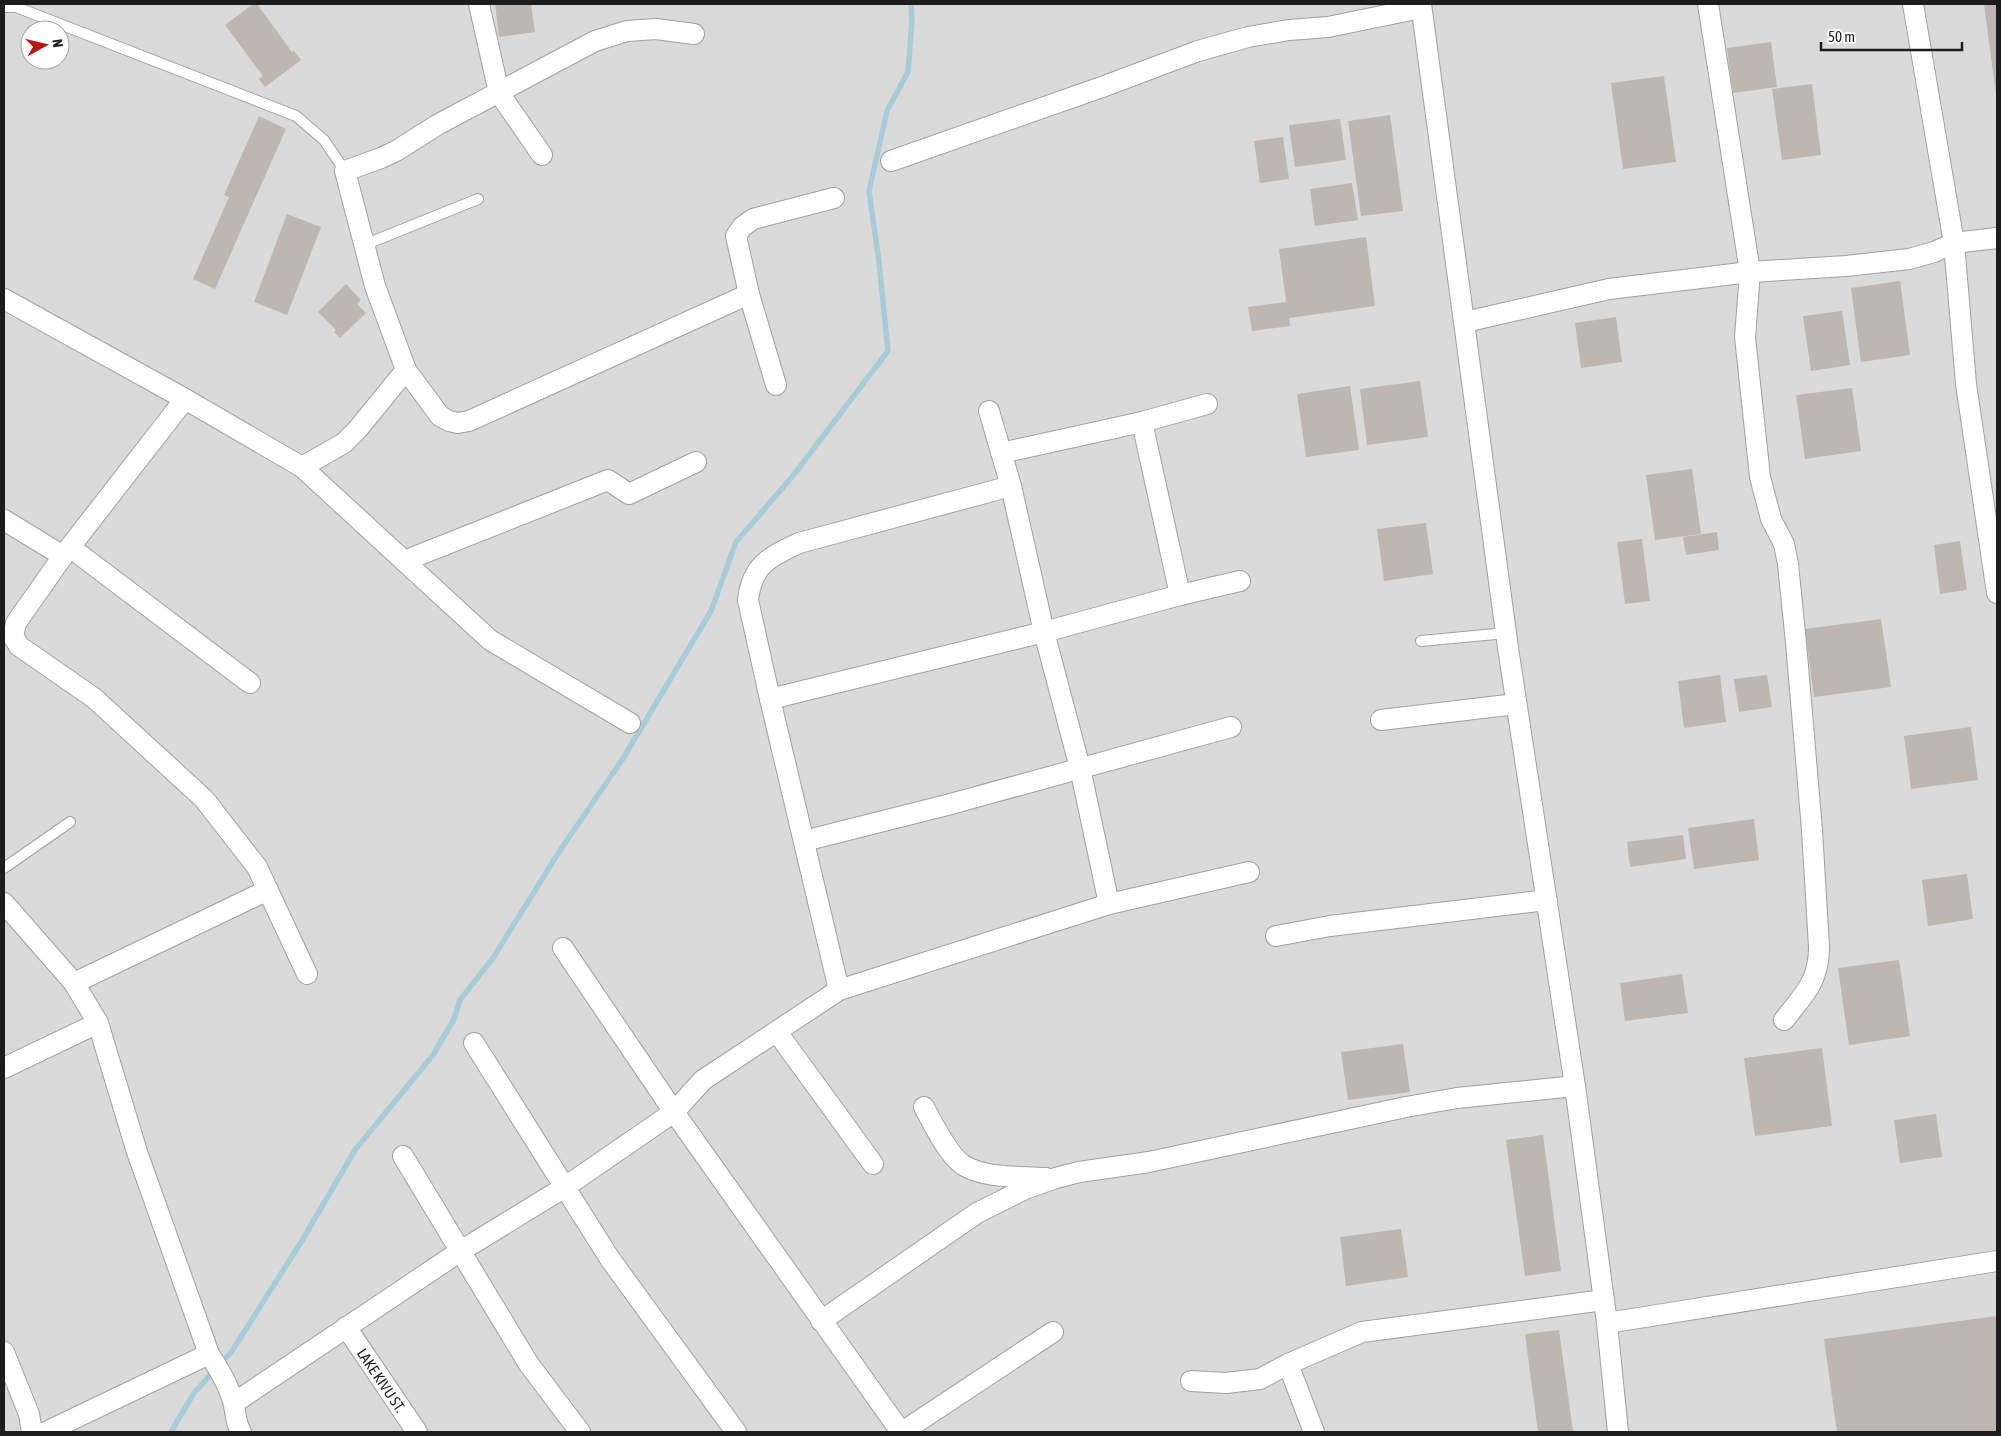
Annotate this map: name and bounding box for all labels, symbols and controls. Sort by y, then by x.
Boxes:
north arrow [20,20,70,70]
scale bar [1821,20,1962,52]
text: 50 m [1828,28,1855,45]
text: N [49,38,66,48]
street label: LAKE KIVU ST. [354,1345,410,1415]

